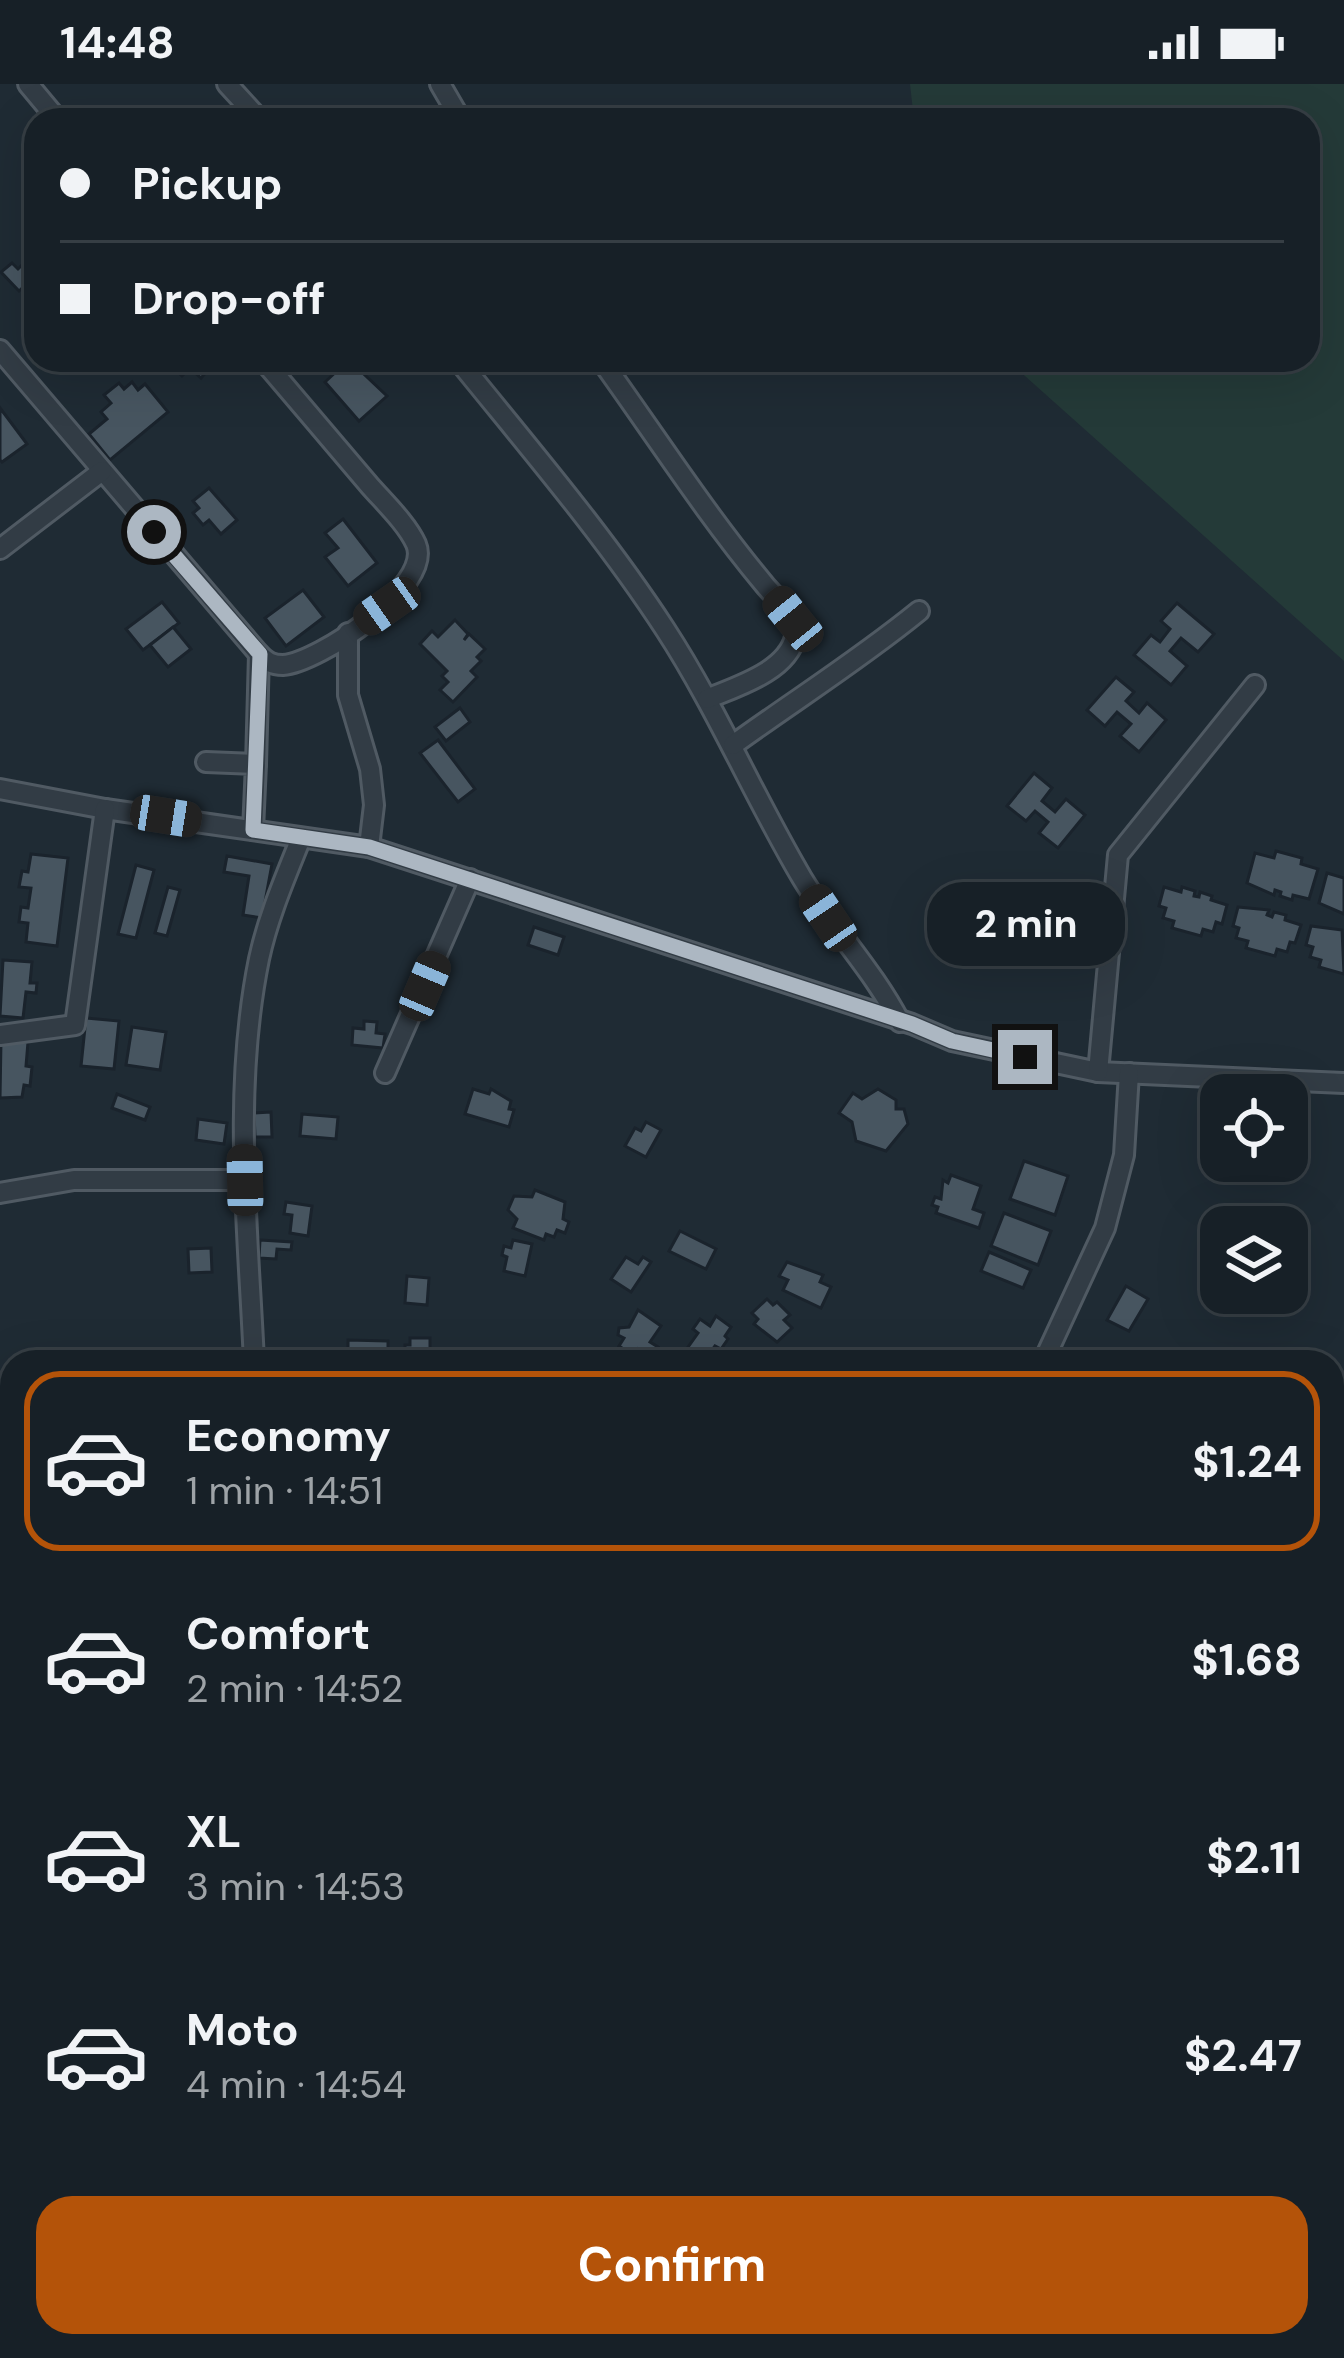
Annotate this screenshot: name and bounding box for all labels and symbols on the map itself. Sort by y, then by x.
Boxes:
route start [127,505,181,559]
car [347,571,427,641]
car [756,580,830,658]
car [128,793,204,839]
car [793,878,863,958]
callout: 2 min [926,883,1124,967]
car [394,946,456,1026]
route end [998,1030,1052,1084]
car [226,1144,264,1216]

